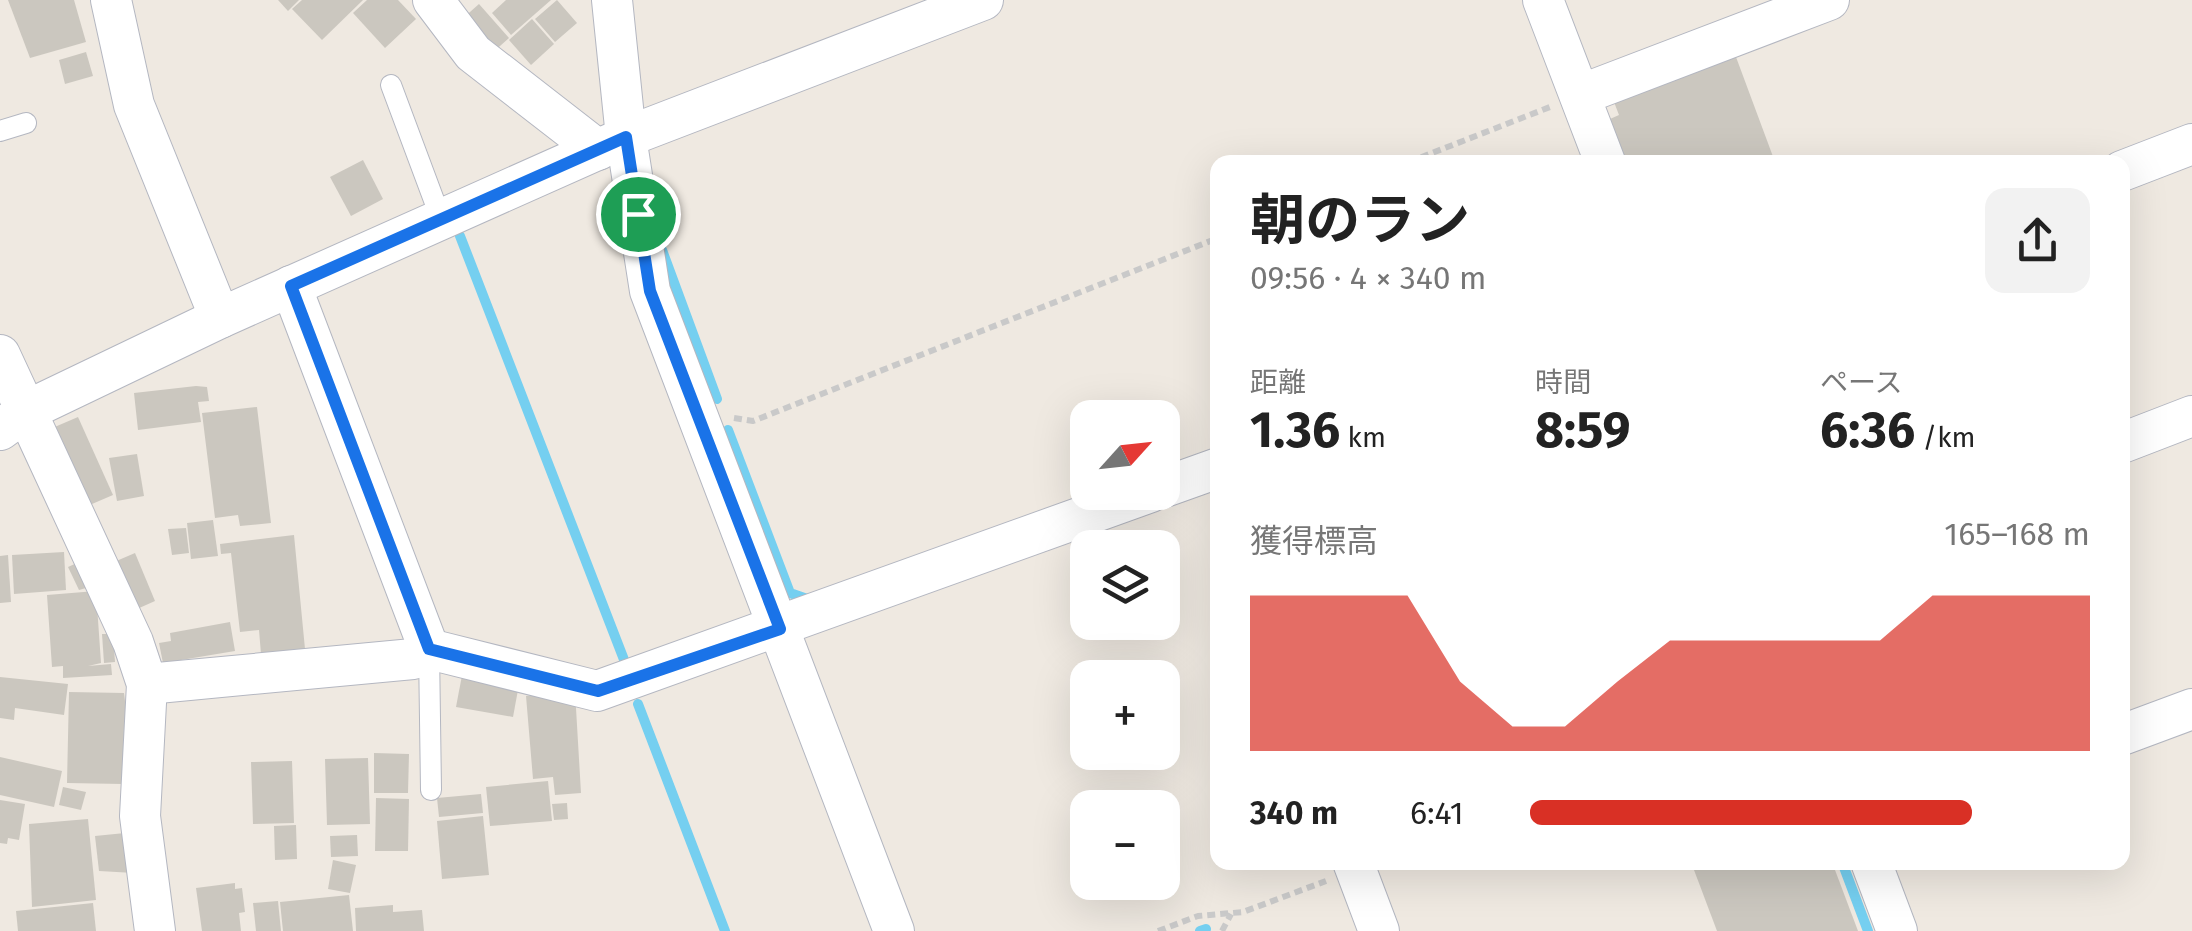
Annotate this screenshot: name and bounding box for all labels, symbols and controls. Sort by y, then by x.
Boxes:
pin [596,172,681,257]
icon: arrive [611,187,666,242]
text: 朝のラン [1250,188,1470,254]
button: share [1985,188,2090,293]
text: 09:56 · 4 × 340 m [1250,259,1486,297]
text: 距離 [1250,366,1306,399]
text: 時間 [1535,366,1591,399]
text: ペース [1820,366,1903,399]
north arrow [1070,400,1180,510]
map controls [1070,400,1180,900]
text: 1.36 [1250,400,1340,460]
text: 8:59 [1535,400,1631,460]
text: 6:36 [1820,400,1915,460]
text: km [1340,421,1386,454]
text: /km [1915,421,1976,454]
text: 165–168 m [1944,515,2090,553]
text: 獲得標高 [1250,522,1378,560]
button: layers [1070,530,1180,640]
button: + [1070,660,1180,770]
button: − [1070,790,1180,900]
text: 340 m [1250,794,1338,832]
text: 6:41 [1410,794,1464,832]

